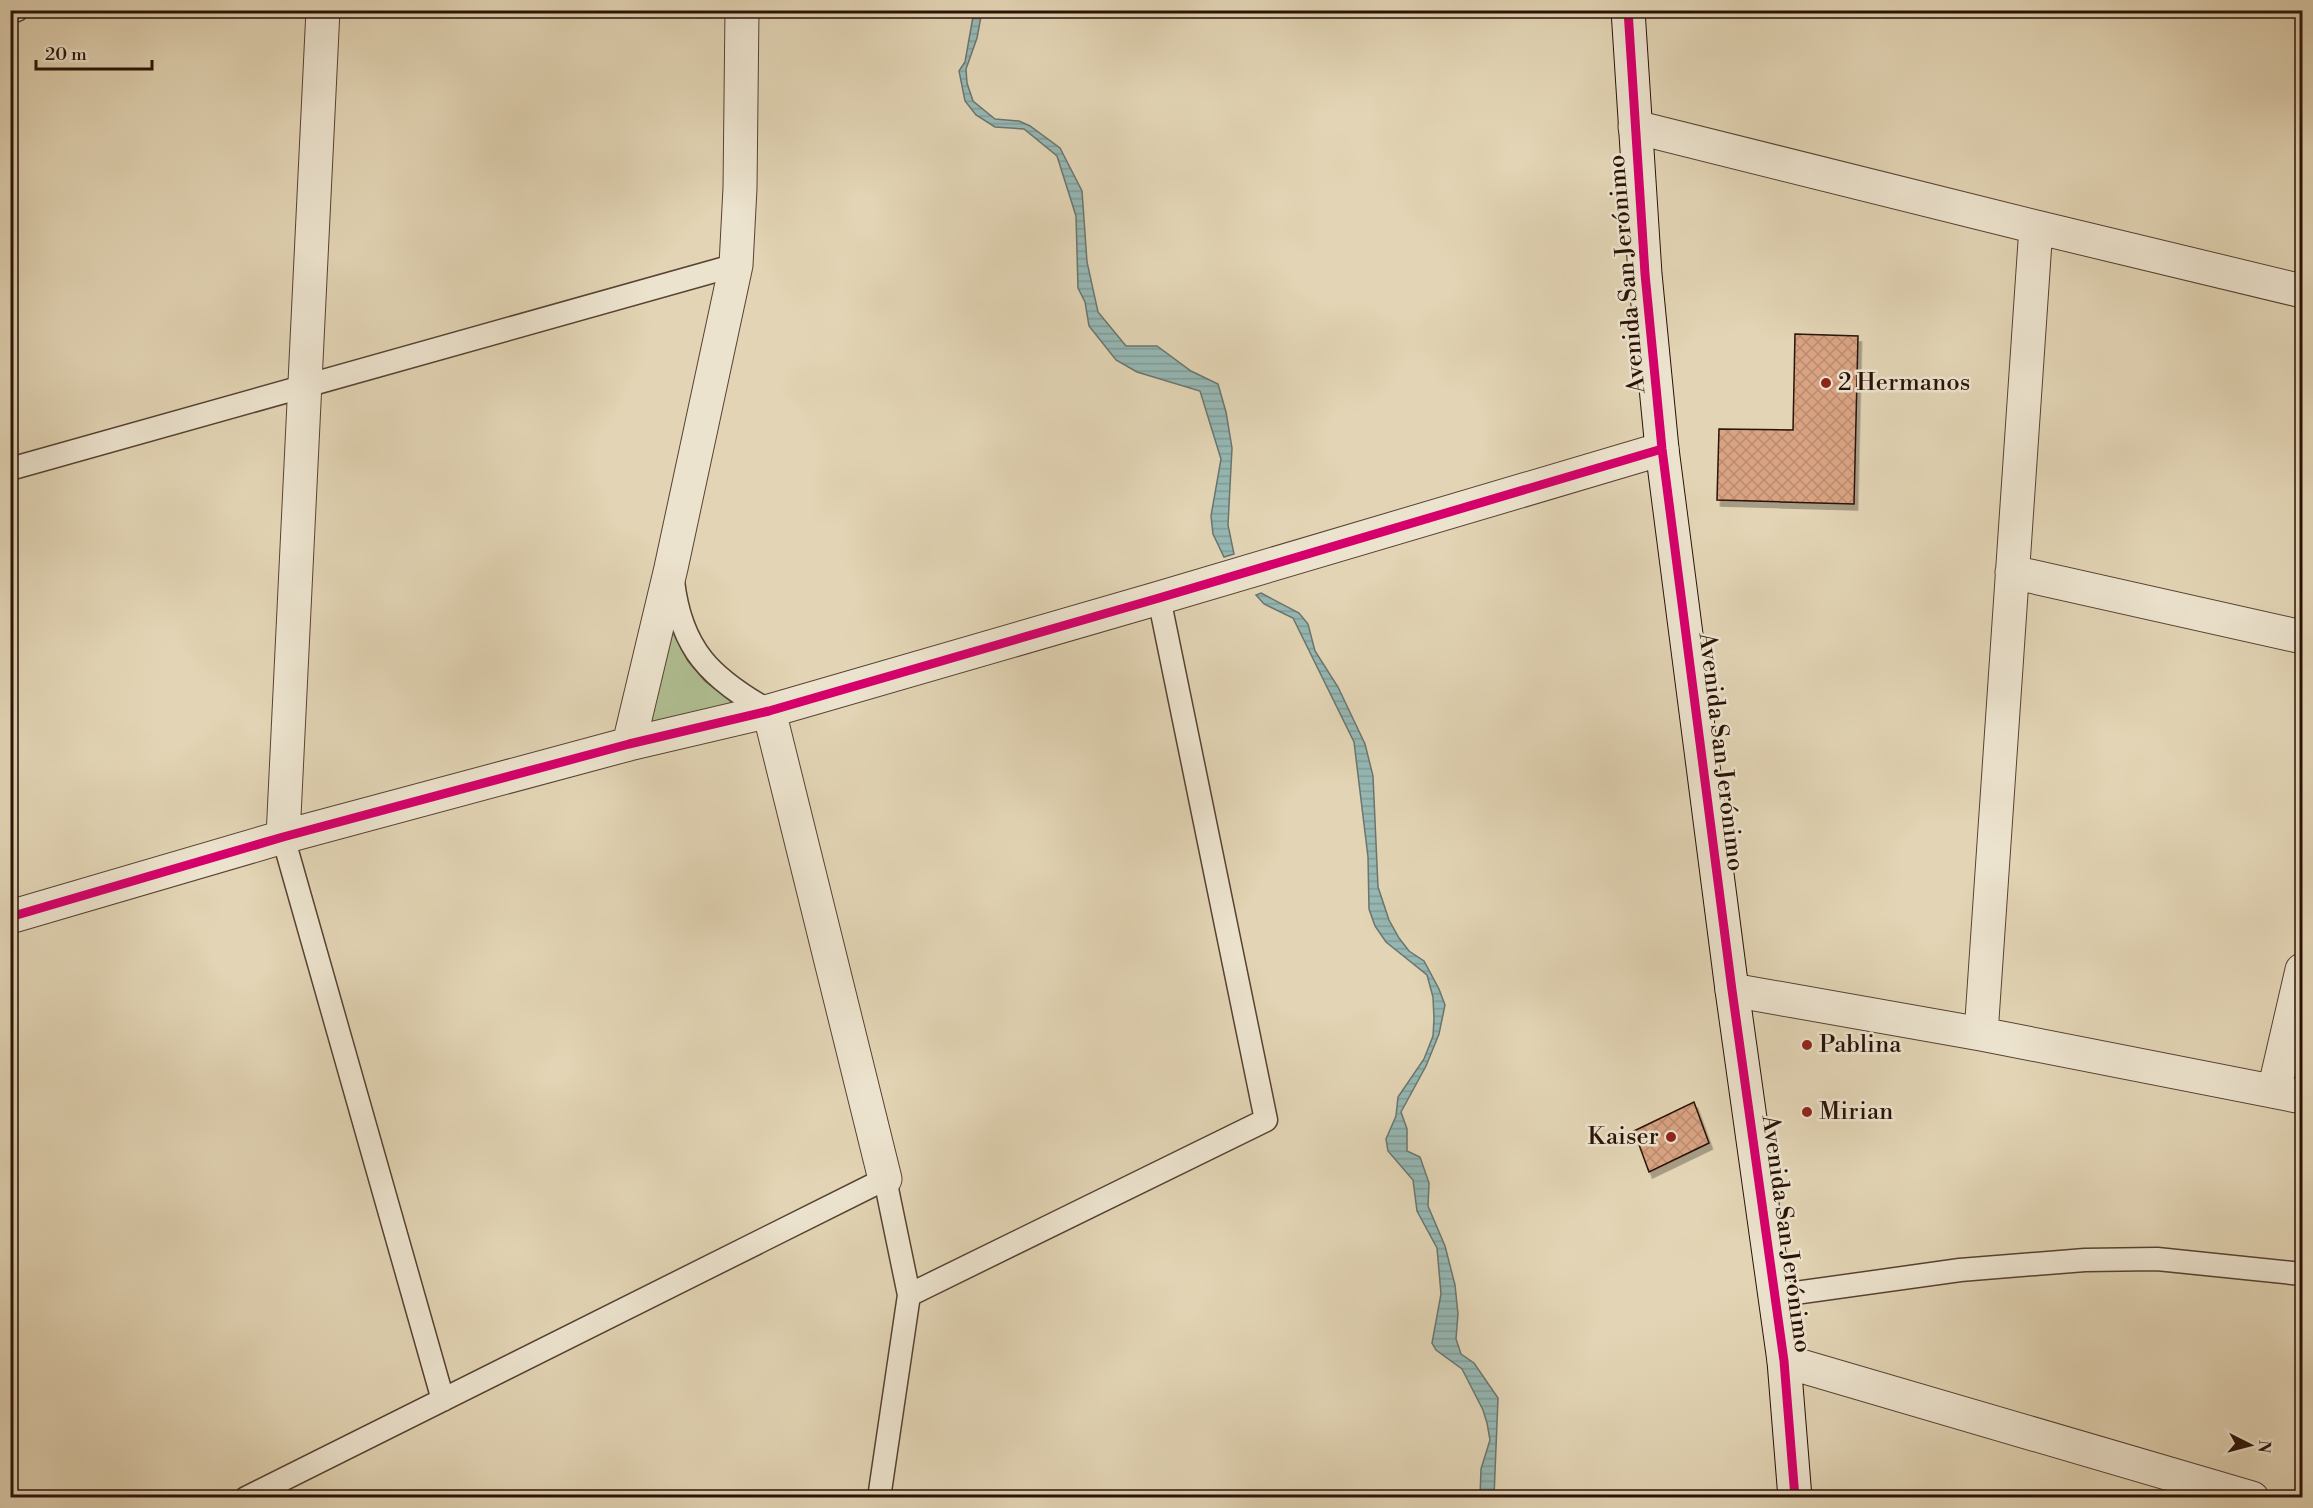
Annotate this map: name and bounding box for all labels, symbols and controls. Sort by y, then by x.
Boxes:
scale bar [36,33,152,71]
text: 20 m [45,43,87,66]
street label: Avenida San Jerónimo [1602,153,1652,396]
place label: 2 Hermanos [1838,368,1970,398]
marker: 2 Hermanos [1819,376,1833,390]
street label: Avenida San Jerónimo [1691,630,1751,873]
place label: Pablina [1819,1030,1902,1060]
marker: Pablina [1800,1038,1814,1052]
place label: Mirian [1819,1097,1893,1127]
marker: Mirian [1800,1105,1814,1119]
street label: Avenida San Jerónimo [1754,1112,1818,1355]
place label: Kaiser [1587,1122,1659,1152]
marker: Kaiser [1664,1130,1678,1144]
north arrow [2220,1415,2280,1475]
text: N [2253,1439,2275,1454]

